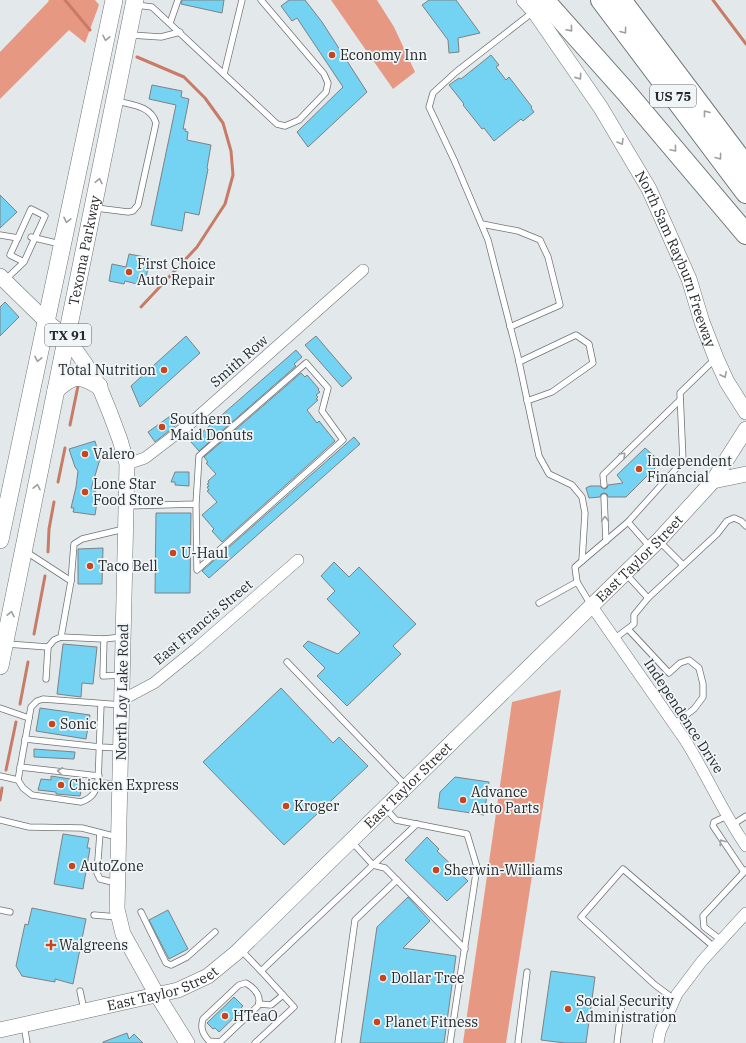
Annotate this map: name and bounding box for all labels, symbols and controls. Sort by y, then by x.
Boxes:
one-way arrow [566,24,573,32]
one-way arrow [620,27,627,34]
one-way arrow [102,35,110,41]
place label: Economy Inn [340,46,427,64]
marker: Economy Inn [327,50,337,60]
one-way arrow [574,73,582,80]
road number: US 75 [650,85,696,107]
one-way arrow [703,110,710,117]
one-way arrow [616,138,624,145]
one-way arrow [669,144,676,151]
one-way arrow [715,153,722,160]
street label: North Sam Rayburn Freeway [631,167,720,351]
one-way arrow [94,178,102,184]
street label: Texoma Parkway [64,193,104,307]
one-way arrow [64,217,72,223]
place label: First Choice Auto Repair [137,255,216,289]
marker: First Choice Auto Repair [124,267,134,277]
road number: TX 91 [45,324,91,346]
street label: Smith Row [206,331,272,391]
one-way arrow [34,356,42,362]
place label: Total Nutrition [58,361,156,379]
marker: Total Nutrition [159,365,169,375]
one-way arrow [719,371,727,378]
place label: Southern Maid Donuts [170,410,253,444]
marker: Southern Maid Donuts [157,422,167,432]
place label: Valero [93,445,135,463]
marker: Valero [80,449,90,459]
one-way arrow [618,452,626,460]
place label: Independent Financial [647,452,732,486]
marker: Independent Financial [634,464,644,474]
place label: Lone Star Food Store [93,475,164,509]
one-way arrow [32,483,40,490]
marker: Lone Star Food Store [80,487,90,497]
street label: East Taylor Street [592,511,687,606]
one-way arrow [601,516,609,522]
place label: U-Haul [181,544,228,562]
marker: U-Haul [168,548,178,558]
place label: Taco Bell [98,557,158,575]
marker: Taco Bell [85,561,95,571]
street label: East Francis Street [150,575,256,669]
one-way arrow [6,611,14,617]
street label: North Loy Lake Road [112,623,132,761]
street label: Independence Drive [640,655,728,777]
place label: Sonic [60,715,97,733]
marker: Sonic [47,719,57,729]
street label: East Taylor Street [360,738,456,832]
one-way arrow [57,767,63,776]
place label: Chicken Express [69,776,179,794]
marker: Chicken Express [56,780,66,790]
place label: Advance Auto Parts [471,783,540,817]
marker: Advance Auto Parts [458,795,468,805]
place label: Kroger [294,797,340,815]
marker: Kroger [281,801,291,811]
one-way arrow [720,839,727,846]
place label: AutoZone [80,857,144,875]
marker: AutoZone [67,861,77,871]
place label: Sherwin-Williams [444,861,563,879]
marker: Sherwin-Williams [431,865,441,875]
place label: Walgreens [59,936,128,954]
marker: Walgreens [46,940,56,950]
street label: East Taylor Street [105,962,222,1015]
place label: Dollar Tree [391,969,464,987]
marker: Dollar Tree [378,973,388,983]
place label: Social Security Administration [576,992,677,1026]
marker: Social Security Administration [563,1004,573,1014]
place label: HTeaO [233,1007,278,1025]
marker: HTeaO [220,1011,230,1021]
place label: Planet Fitness [385,1013,478,1031]
marker: Planet Fitness [372,1017,382,1027]

